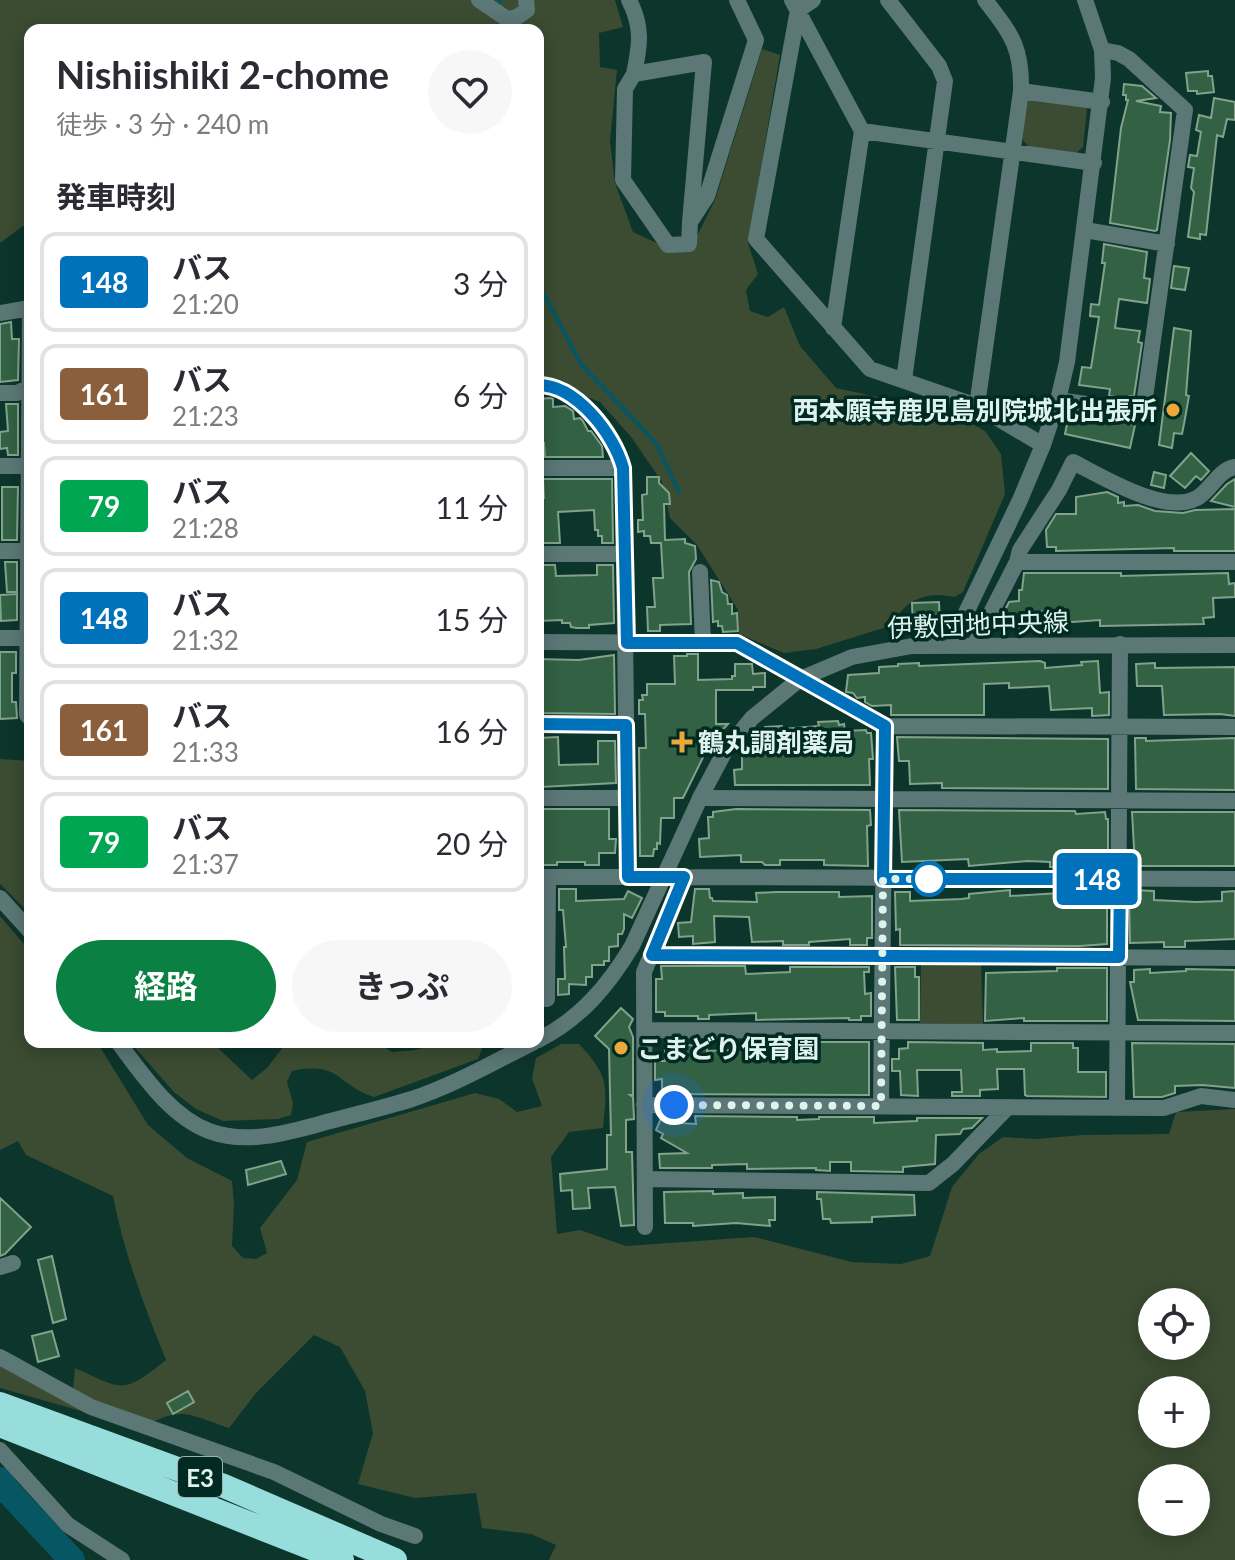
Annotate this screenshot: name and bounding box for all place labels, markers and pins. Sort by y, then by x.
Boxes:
place label: 西本願寺鹿児島別院城北出張所 [793,394,1157,426]
marker: 西本願寺鹿児島別院城北出張所 [1164,401,1182,419]
place label: 鶴丸調剤薬局 [698,726,854,758]
marker: 鶴丸調剤薬局 [673,733,691,751]
unlabelled marker [912,862,946,896]
place label: こまどり保育園 [637,1032,819,1064]
marker: こまどり保育園 [612,1039,630,1057]

